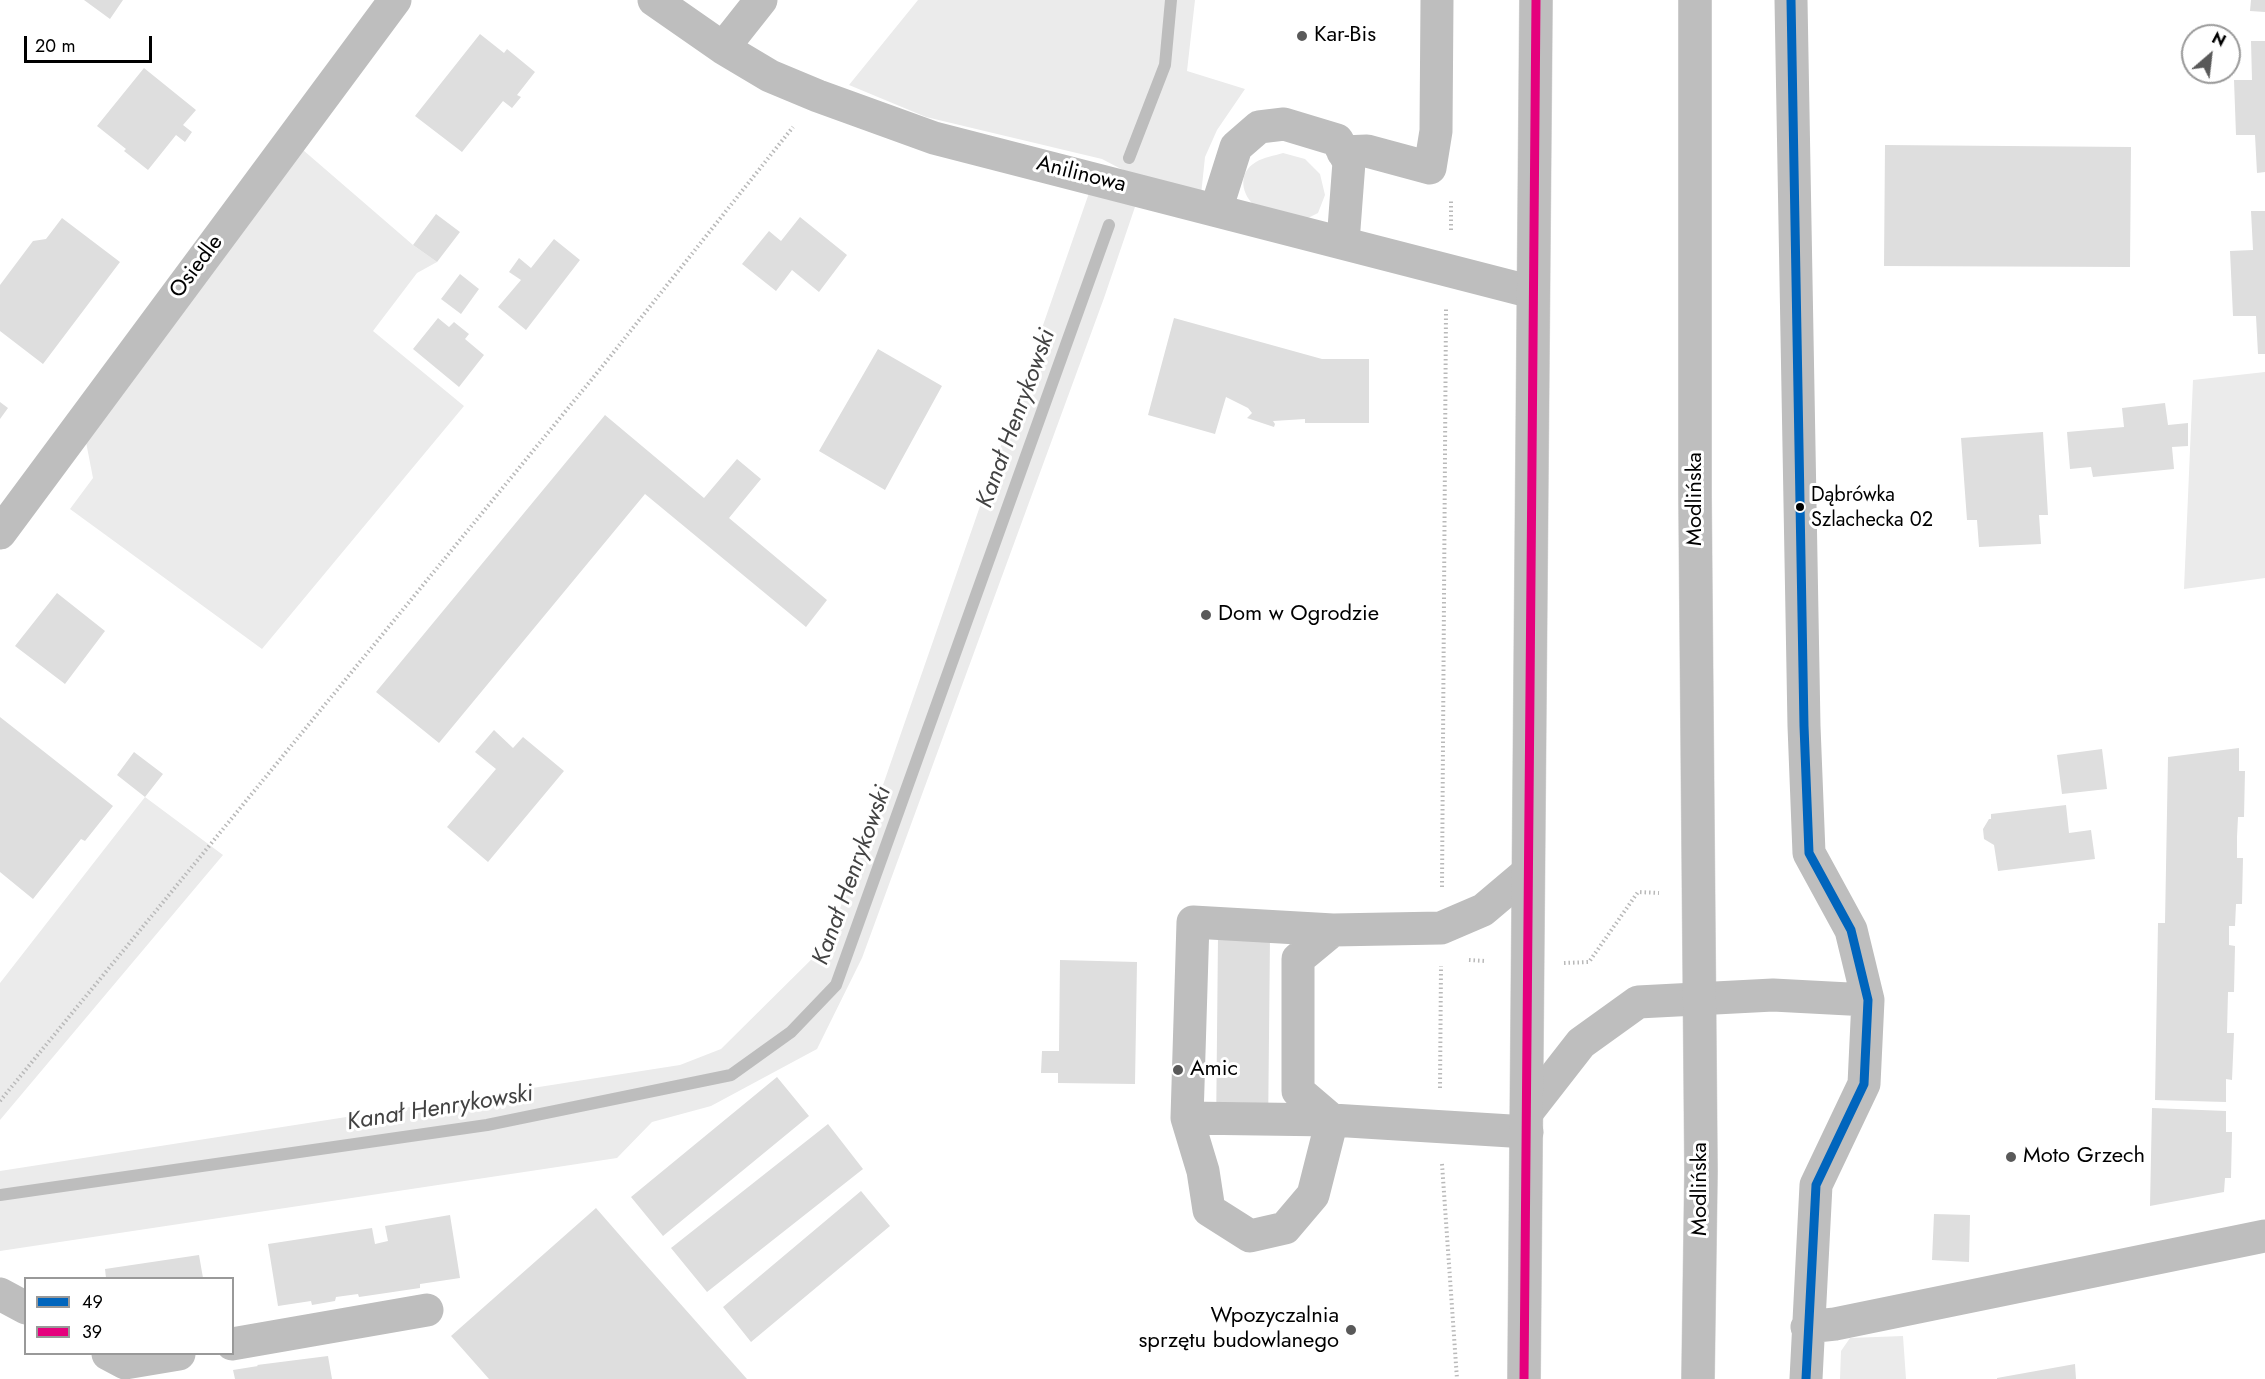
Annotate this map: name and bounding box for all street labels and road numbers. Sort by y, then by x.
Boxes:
street label: Anilinowa [1033,151,1129,199]
street label: Osiedle [165,230,229,304]
street label: Modlińska [1683,452,1709,546]
street label: Modlińska [1688,1142,1714,1236]

